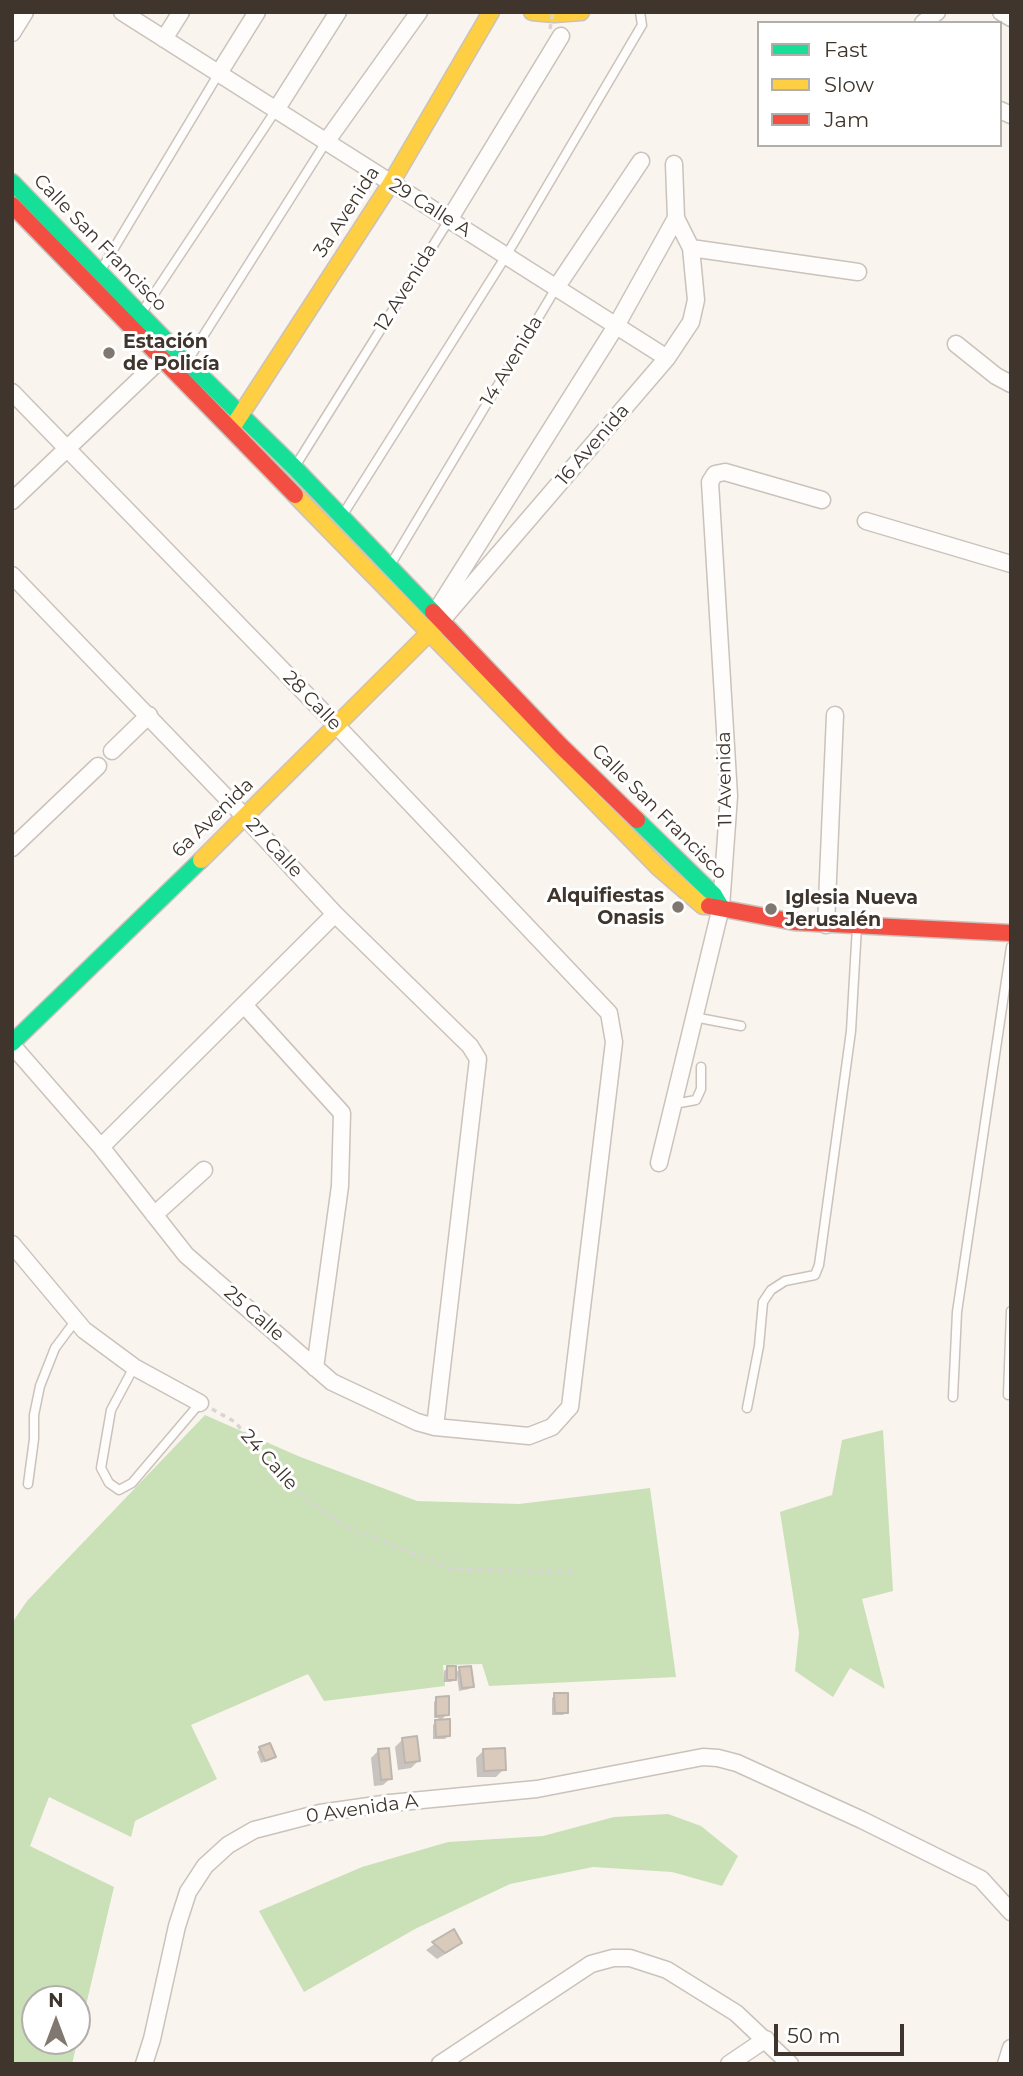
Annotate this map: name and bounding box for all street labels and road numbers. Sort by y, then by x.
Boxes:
street label: 3a Avenida [309,162,385,262]
street label: Calle San Francisco [29,170,171,316]
street label: 29 Calle A [385,174,475,242]
street label: 12 Avenida [370,240,442,336]
street label: 14 Avenida [476,312,548,410]
street label: 16 Avenida [552,400,634,490]
street label: 28 Calle [278,666,346,736]
street label: 11 Avenida [713,731,737,827]
street label: Calle San Francisco [587,740,731,884]
street label: 6a Avenida [168,774,258,862]
street label: 27 Calle [241,813,307,883]
street label: 25 Calle [219,1282,289,1346]
street label: 24 Calle [236,1425,302,1495]
street label: 0 Avenida A [305,1790,419,1828]

